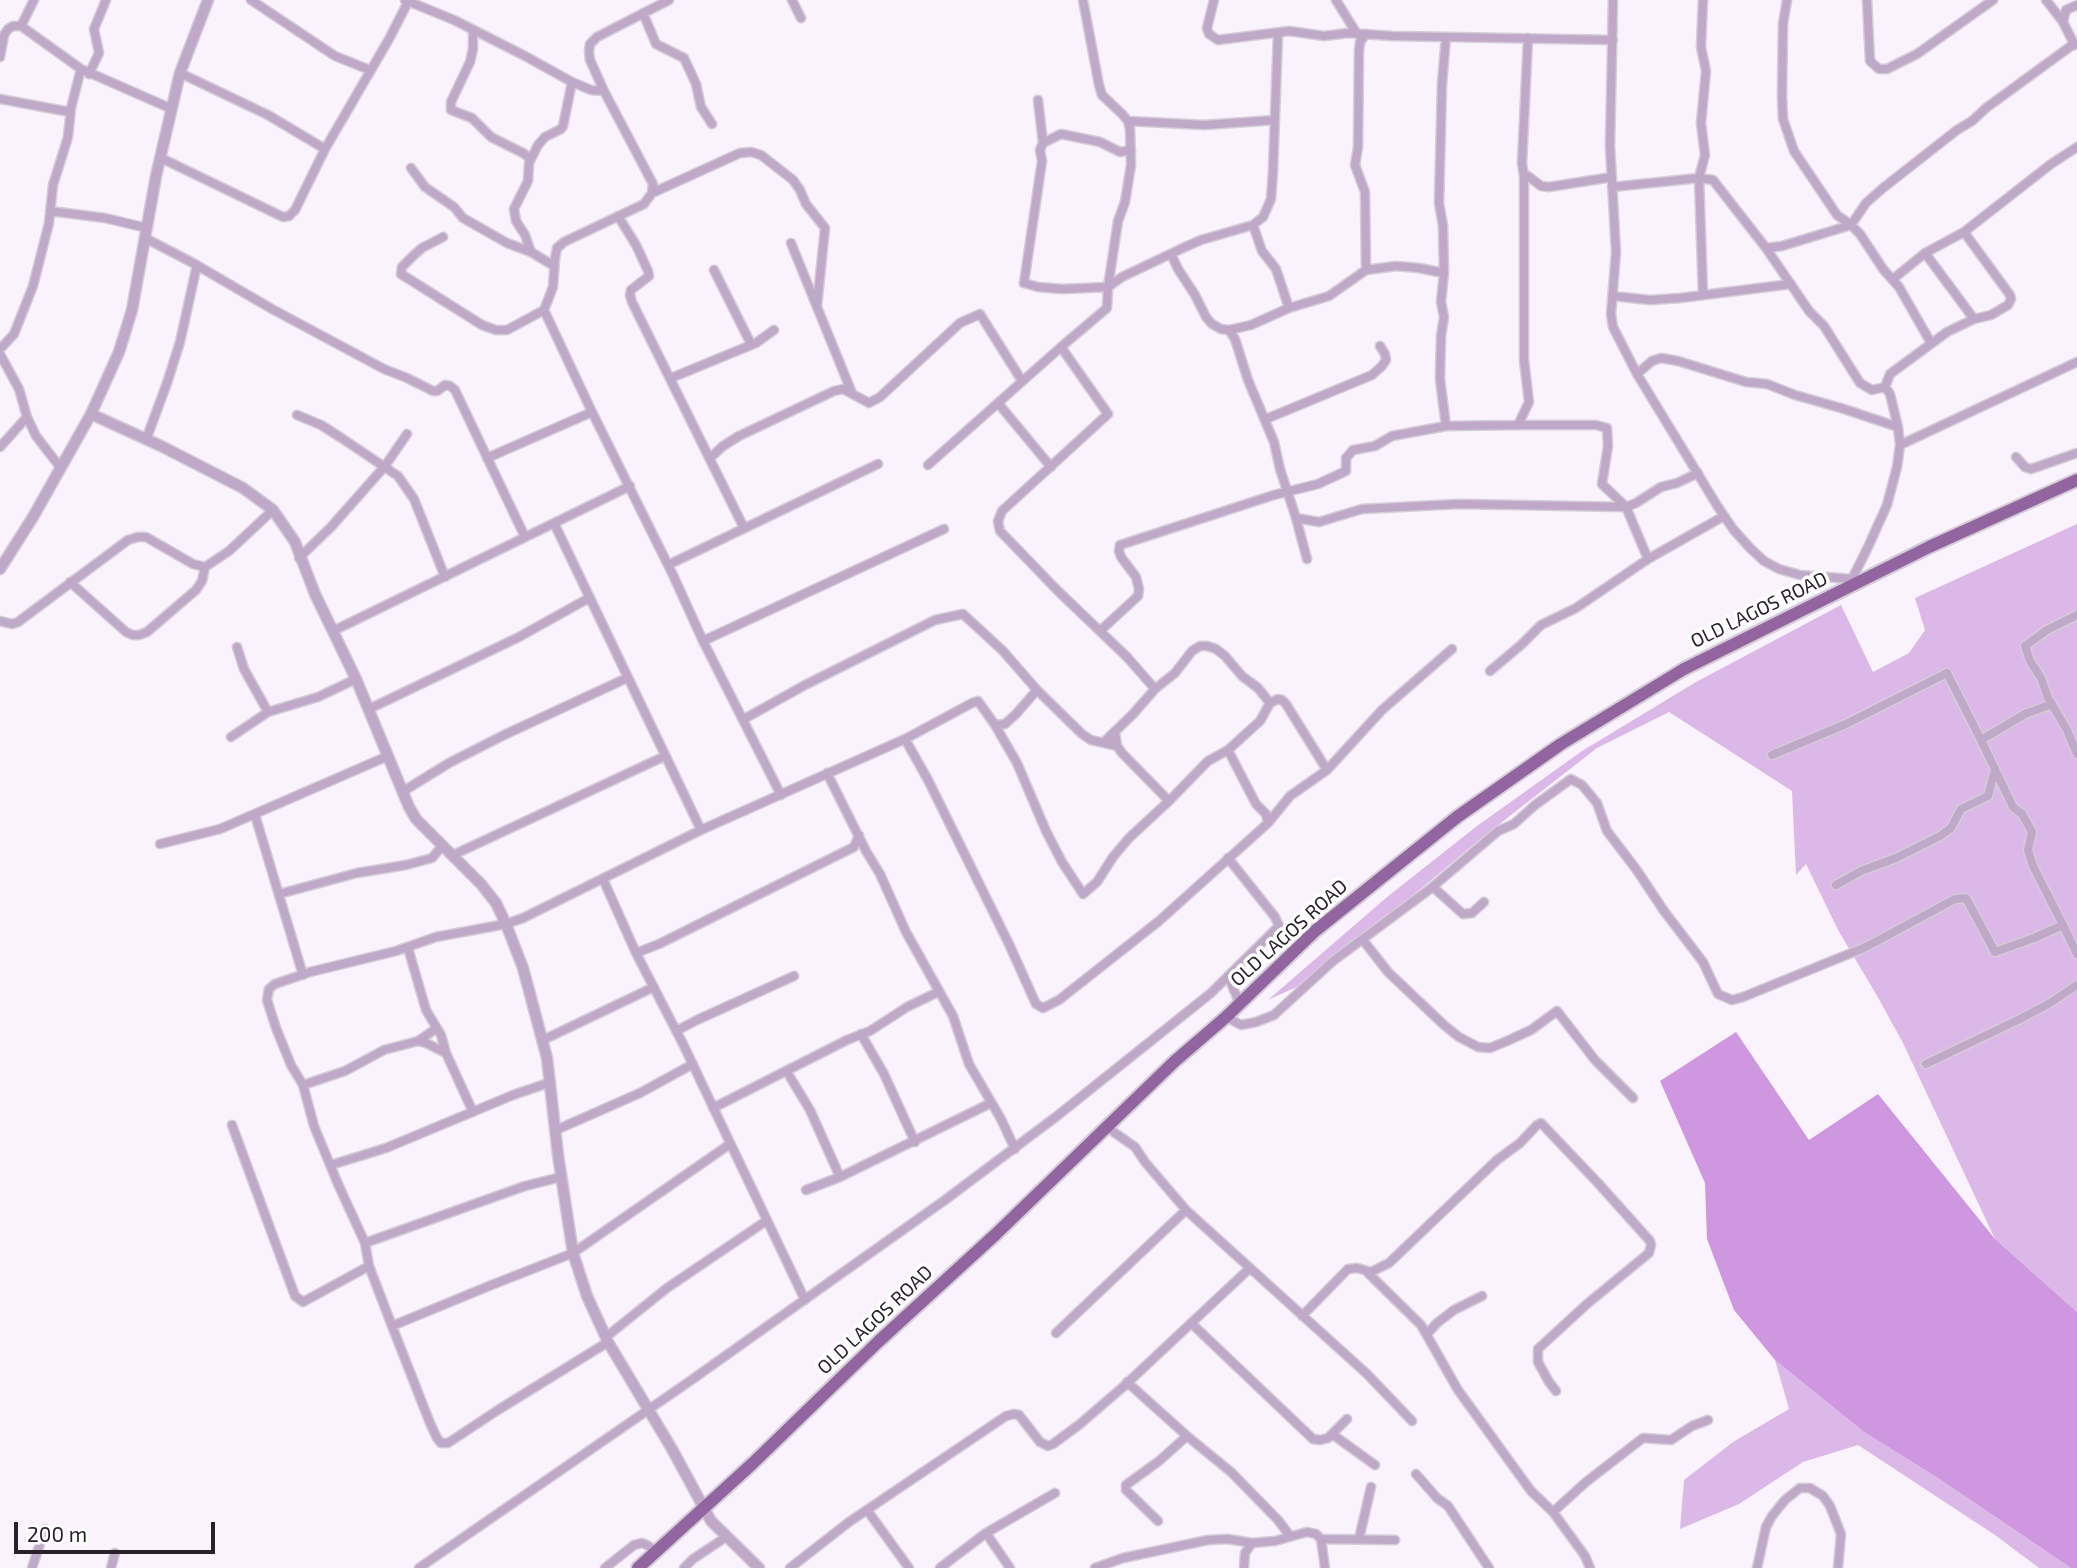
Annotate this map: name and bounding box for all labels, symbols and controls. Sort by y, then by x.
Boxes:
street label: OLD LAGOS ROAD [1687,567,1831,653]
street label: OLD LAGOS ROAD [1226,875,1352,991]
street label: OLD LAGOS ROAD [813,1261,937,1379]
scale bar [18,1508,219,1552]
text: 200 m [27,1521,87,1546]

